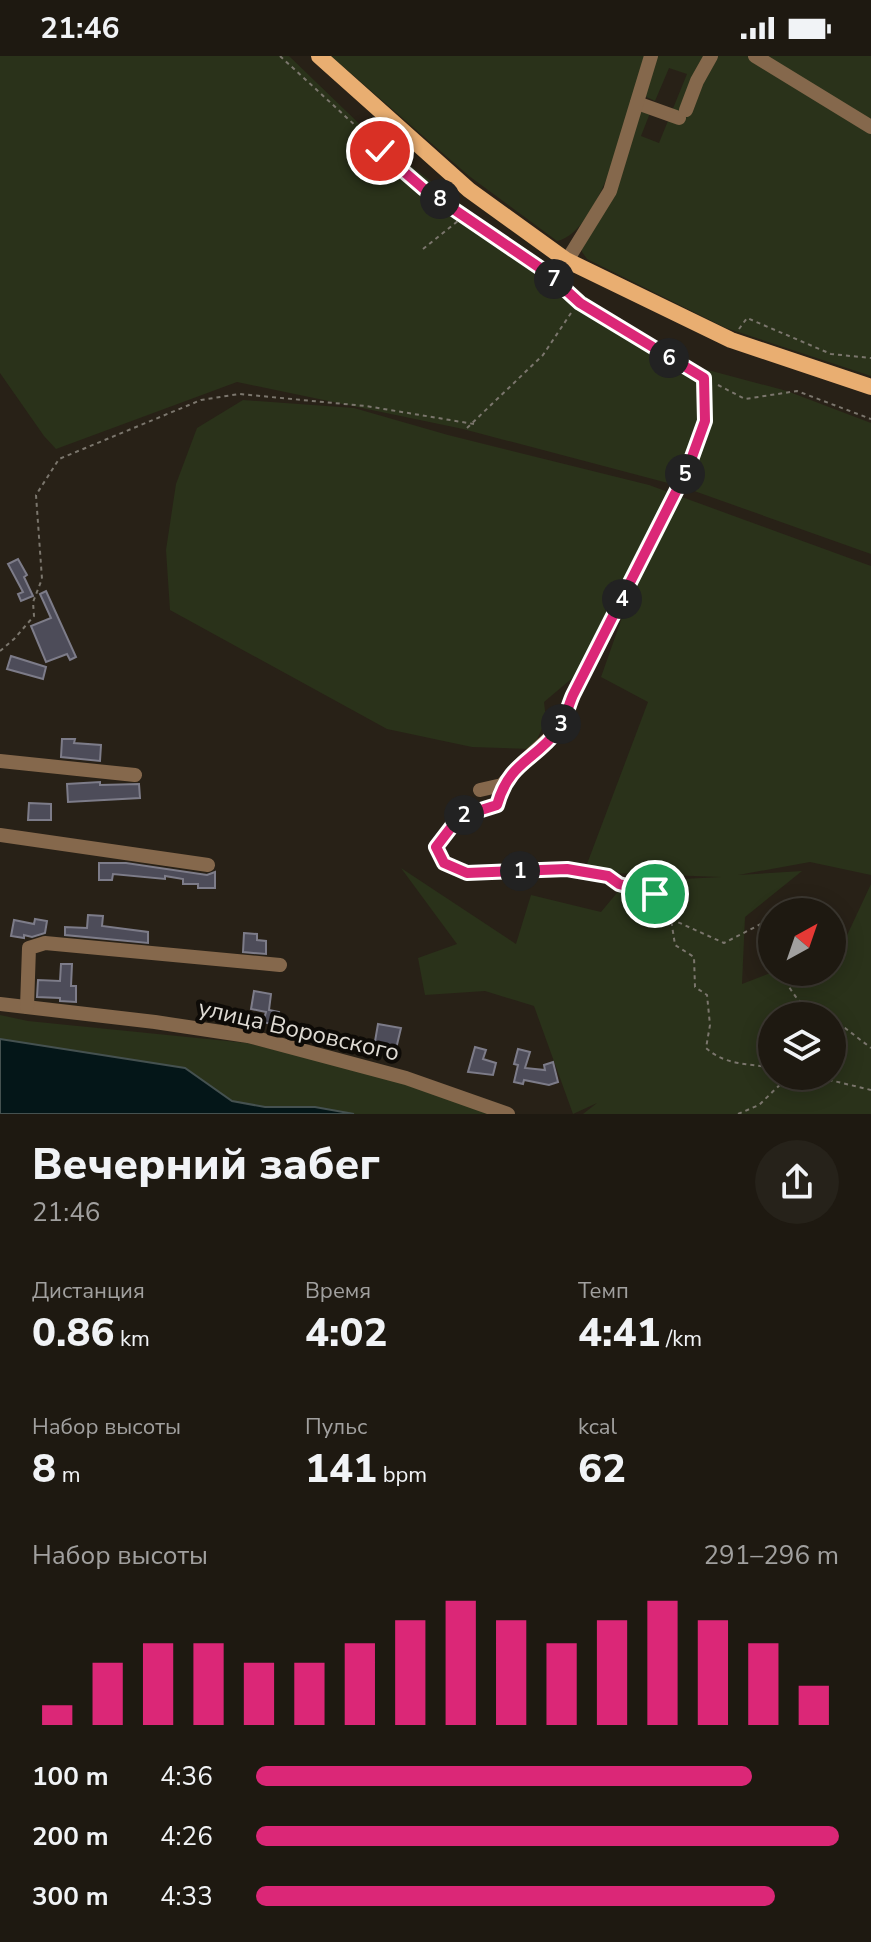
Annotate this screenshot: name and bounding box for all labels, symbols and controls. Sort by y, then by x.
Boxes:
text: 21:46 [40,8,119,49]
pin [346,117,414,185]
icon: check [358,129,402,173]
pin: 8 [420,179,460,219]
text: 8 [433,184,447,214]
pin: 7 [534,259,574,299]
text: 7 [547,264,561,294]
pin: 6 [649,338,689,378]
text: 6 [662,343,676,373]
pin: 5 [665,454,705,494]
text: 5 [678,459,692,489]
pin: 4 [602,579,642,619]
text: 4 [615,584,629,614]
pin: 3 [541,704,581,744]
text: 3 [554,709,568,739]
pin: 2 [444,795,484,835]
text: 2 [457,800,471,830]
pin: 1 [500,851,540,891]
text: 1 [513,856,527,886]
pin [621,860,689,928]
icon: arrive [633,872,677,916]
north arrow [758,898,846,986]
map controls [758,898,846,1090]
street label: улица Воровского [195,991,403,1069]
button: layers [758,1002,846,1090]
text: Вечерний забег [32,1135,380,1195]
button: share [755,1140,839,1224]
text: 21:46 [32,1195,100,1230]
text: Дистанция [32,1276,145,1306]
text: Время [305,1276,371,1306]
text: Темп [578,1276,629,1306]
text: 0.86 [32,1306,114,1360]
text: 4:02 [305,1306,387,1360]
text: 4:41 [578,1306,660,1360]
text: km [114,1324,150,1354]
text: /km [660,1324,702,1354]
text: Набор высоты [32,1412,181,1442]
text: Пульс [305,1412,367,1442]
text: kcal [578,1412,617,1442]
text: 8 [32,1442,56,1496]
text: 141 [305,1442,377,1496]
text: 62 [578,1442,626,1496]
text: m [56,1460,81,1490]
text: bpm [377,1460,427,1490]
text: Набор высоты [32,1538,208,1573]
text: 291–296 m [703,1538,839,1573]
text: 100 m [32,1759,109,1794]
text: 4:36 [160,1759,213,1794]
text: 200 m [32,1819,109,1854]
text: 4:26 [160,1819,213,1854]
text: 300 m [32,1879,109,1914]
text: 4:33 [160,1879,213,1914]

